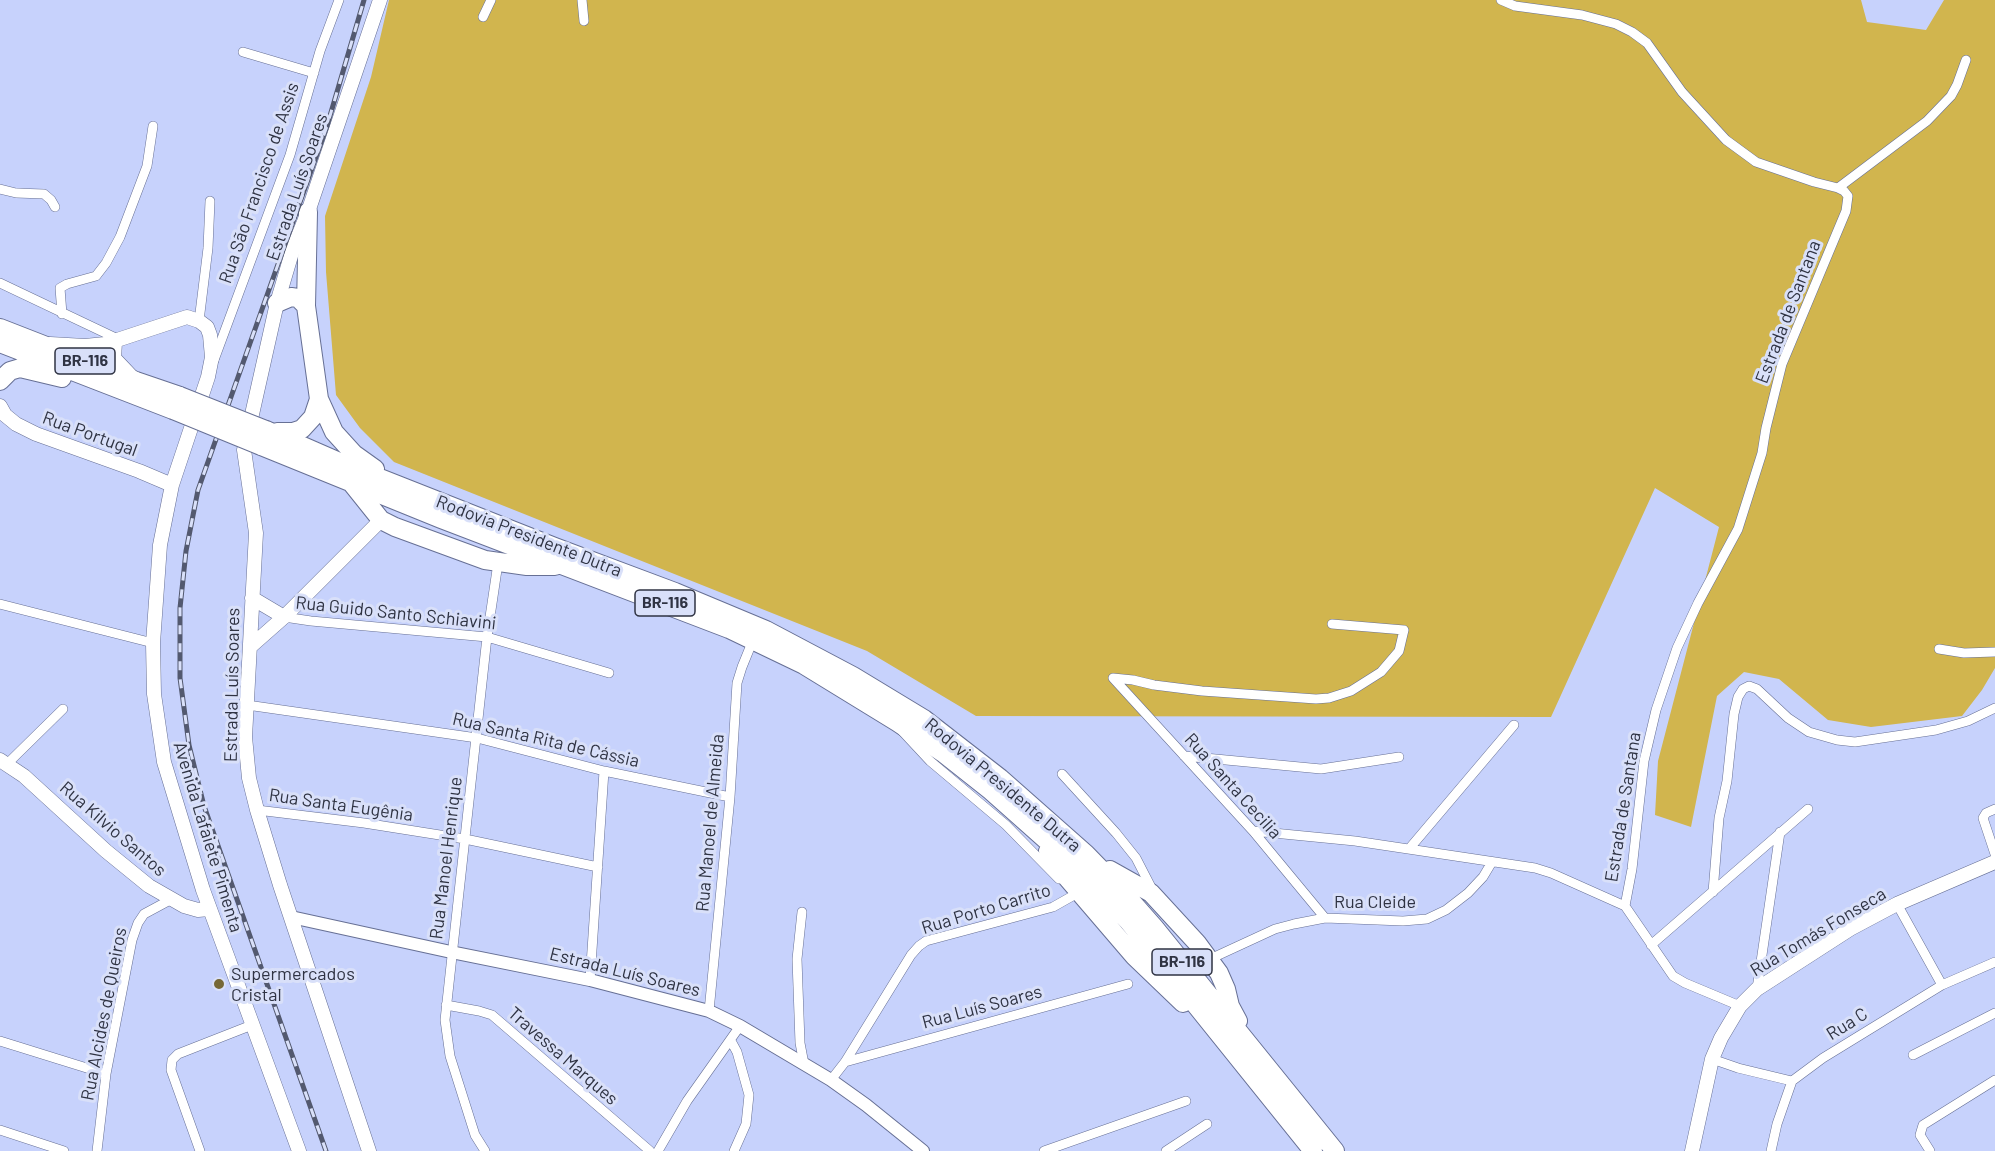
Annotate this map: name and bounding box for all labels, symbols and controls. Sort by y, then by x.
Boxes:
street label: Rua São Francisco de Assis [214,80,304,286]
street label: Estrada Luís Soares [262,110,332,264]
street label: Estrada de Santana [1751,237,1825,387]
road number: BR-116 [55,348,115,374]
street label: Rua Portugal [40,407,140,461]
street label: Rodovia Presidente Dutra [433,491,625,581]
road number: BR-116 [635,590,695,616]
street label: Rua Guido Santo Schiavini [295,592,497,634]
street label: Estrada Luís Soares [220,608,244,762]
street label: Rua Santa Rita de Cássia [451,708,641,772]
street label: Rodovia Presidente Dutra [921,713,1085,857]
street label: Rua Santa Cecilia [1180,729,1286,843]
street label: Estrada de Santana [1600,731,1646,883]
street label: Rua Manoel de Almeida [691,733,729,913]
street label: Avenida Lafaiete Pimenta [169,739,247,935]
street label: Rua Manoel Henrique [425,775,467,941]
street label: Rua Kilvio Santos [55,777,171,881]
street label: Rua Santa Eugênia [267,784,415,826]
street label: Rua Porto Carrito [919,879,1053,939]
street label: Rua Tomás Fonseca [1746,883,1890,981]
street label: Rua Cleide [1334,891,1416,913]
street label: Rua Alcides de Queiros [77,925,131,1103]
street label: Estrada Luís Soares [547,943,703,1001]
road number: BR-116 [1152,949,1212,975]
place label: Supermercados Cristal [231,963,355,1006]
marker: Supermercados Cristal [212,977,226,991]
street label: Rua Luís Soares [920,981,1044,1033]
street label: Travessa Marques [504,1002,622,1110]
street label: Rua C [1822,1003,1872,1045]

